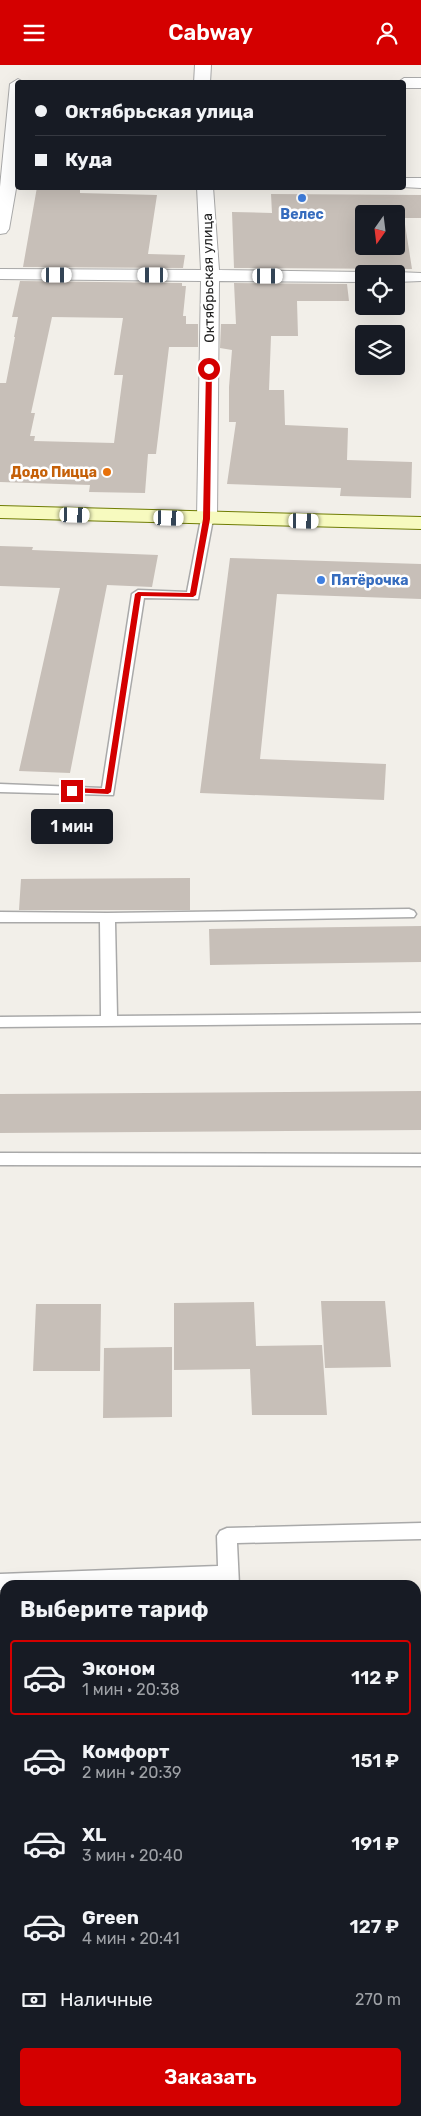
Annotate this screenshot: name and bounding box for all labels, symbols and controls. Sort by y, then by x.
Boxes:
icon: menu [20,19,48,47]
text: Cabway [168,19,253,46]
icon: person [373,19,401,47]
text: Октябрьская улица [65,100,254,123]
text: Куда [65,148,112,171]
marker: Велес [296,192,308,204]
north arrow [355,205,405,255]
map controls [355,205,405,375]
place label: Велес [280,206,324,223]
street label: Октябрьская улица [199,213,218,343]
button: locate [355,265,405,315]
car [42,268,72,283]
car [138,268,168,283]
car [253,269,283,284]
button: layers [355,325,405,375]
route start [198,358,220,380]
place label: Додо Пицца [11,464,97,481]
marker: Додо Пицца [101,466,113,478]
car [59,507,90,523]
car [153,510,184,526]
car [288,513,319,529]
place label: Пятёрочка [331,572,408,589]
marker: Пятёрочка [315,574,327,586]
route end [61,780,83,802]
callout: 1 мин [31,809,113,843]
text: 1 мин [51,817,93,836]
text: Выберите тариф [20,1596,209,1623]
icon: car [22,1655,67,1700]
text: Эконом [82,1657,155,1680]
text: 112 ₽ [351,1666,399,1689]
text: 1 мин · 20:38 [82,1680,180,1699]
icon: car [22,1738,67,1783]
text: Комфорт [82,1740,169,1763]
text: 151 ₽ [351,1749,399,1772]
text: 2 мин · 20:39 [82,1763,182,1782]
icon: car [22,1821,67,1866]
text: XL [82,1823,106,1846]
text: 191 ₽ [351,1832,399,1855]
text: 3 мин · 20:40 [82,1846,183,1865]
icon: car [22,1904,67,1949]
text: Green [82,1906,139,1929]
text: 127 ₽ [350,1915,399,1938]
text: 4 мин · 20:41 [82,1929,180,1948]
icon: cash [20,1986,48,2014]
text: Наличные [60,1988,153,2011]
text: 270 m [355,1990,401,2009]
button: Заказать [20,2048,401,2106]

